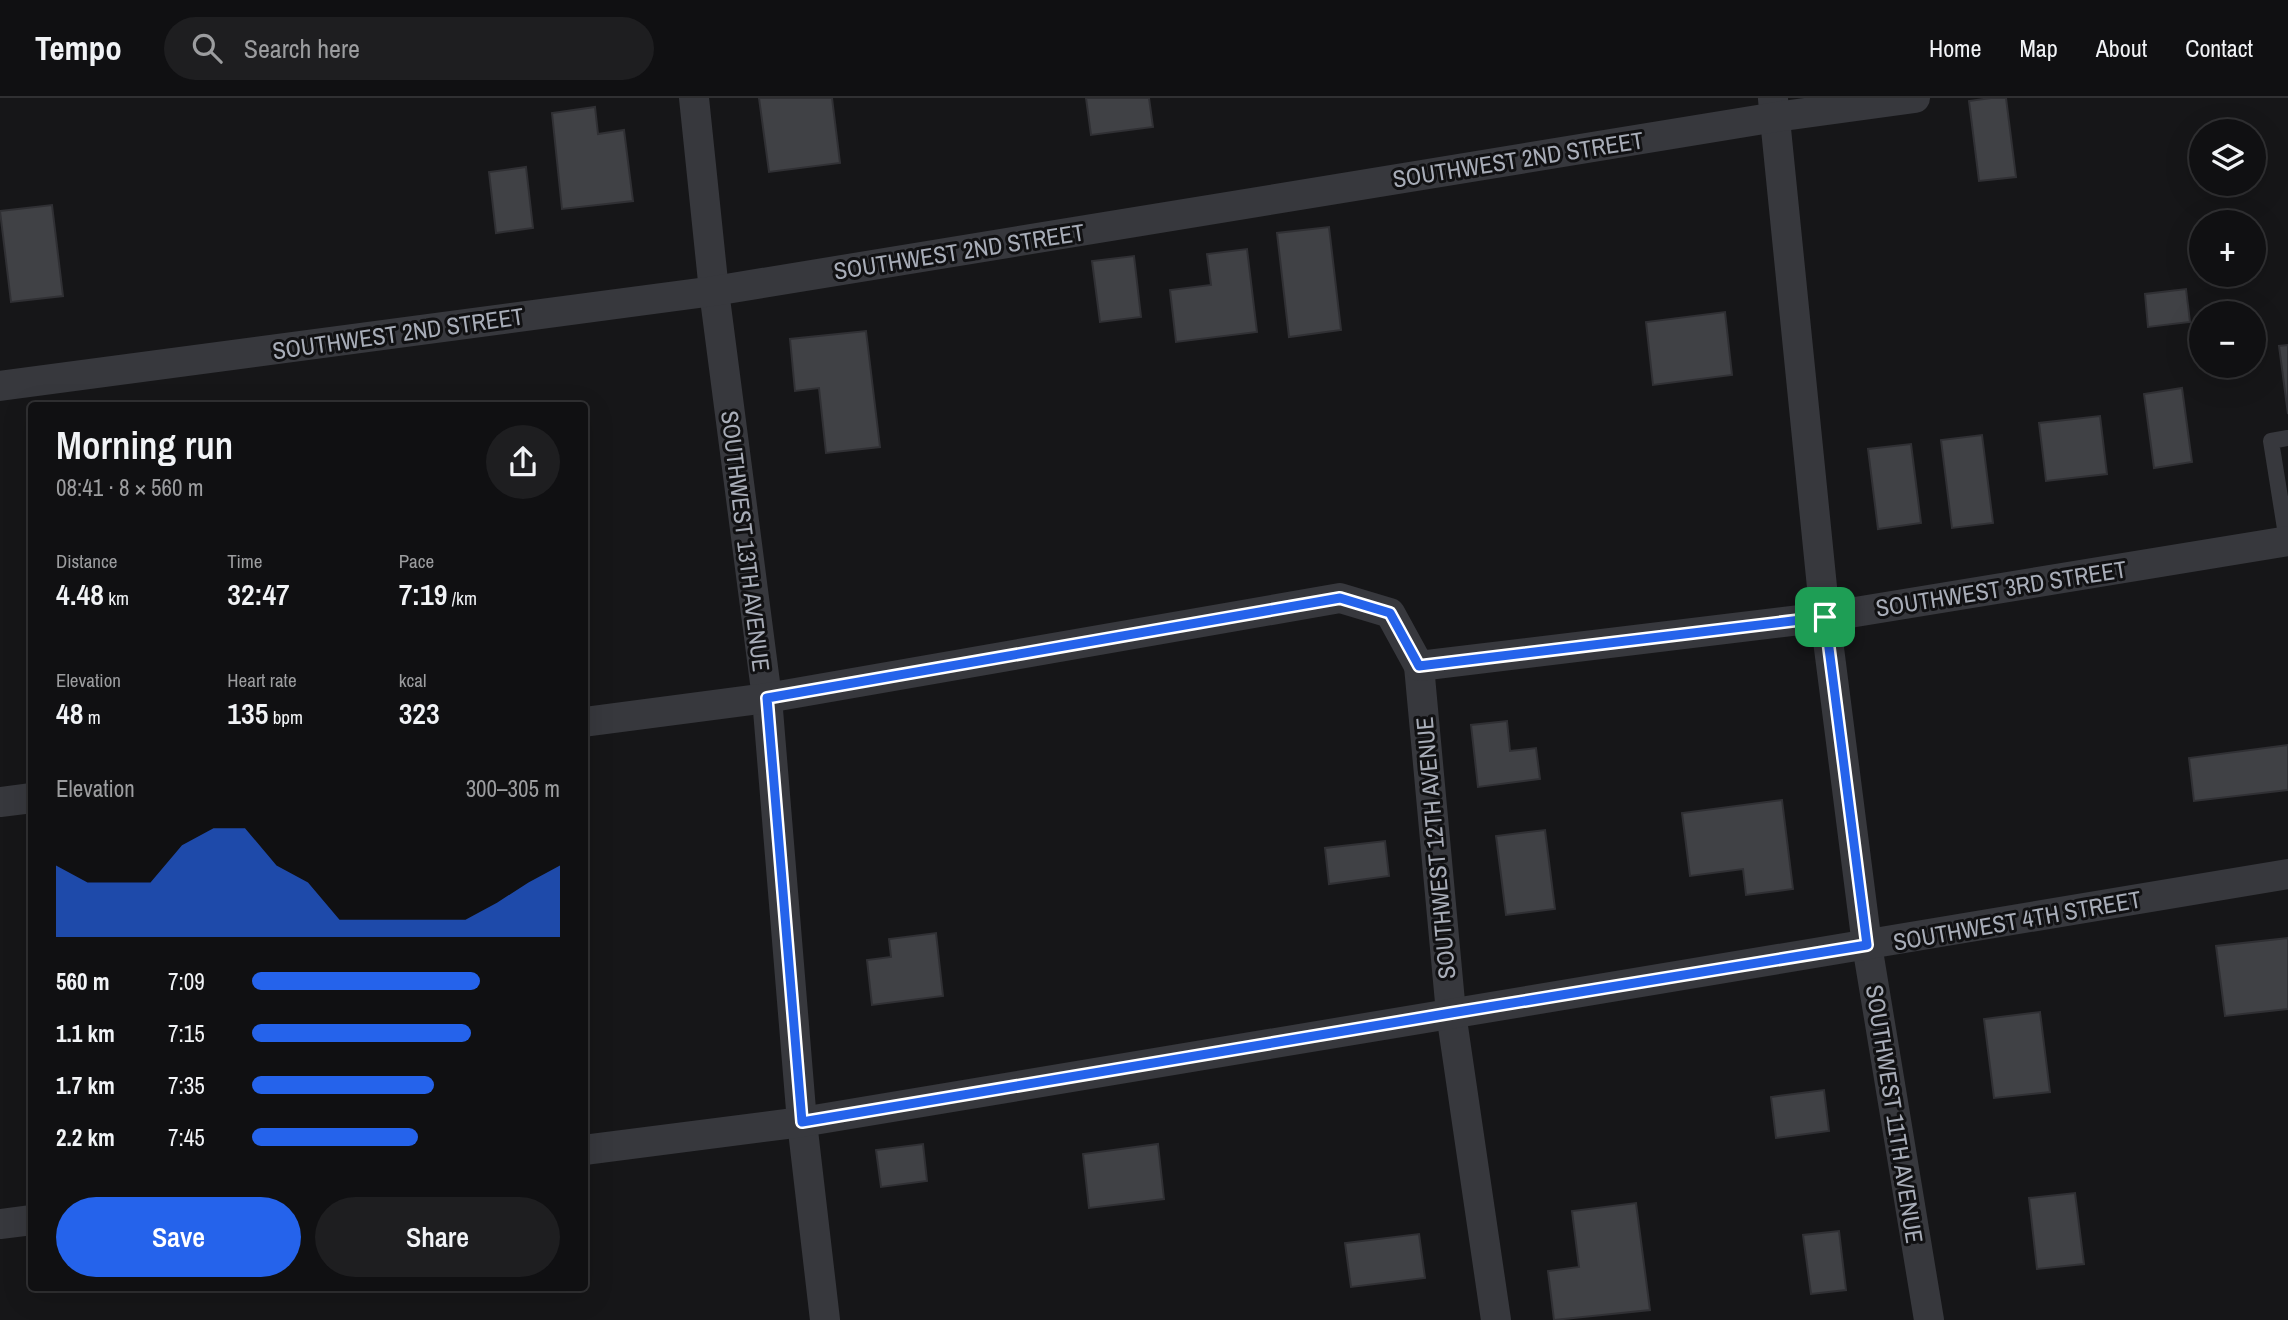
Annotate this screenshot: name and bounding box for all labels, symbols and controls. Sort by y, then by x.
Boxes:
search box [164,17,654,80]
text: Tempo [35,26,122,70]
icon: search [188,29,226,67]
text: Search here [244,31,360,66]
text: Home [1929,32,1981,64]
text: Map [2019,32,2058,64]
text: About [2096,32,2147,64]
text: Contact [2185,32,2253,64]
map controls [2189,119,2266,378]
button: layers [2189,119,2266,196]
street label: SOUTHWEST 2ND STREET [1390,123,1646,195]
button: + [2189,210,2266,287]
street label: SOUTHWEST 2ND STREET [831,215,1087,287]
street label: SOUTHWEST 2ND STREET [270,300,526,366]
button: − [2189,301,2266,378]
street label: SOUTHWEST 13TH AVENUE [714,409,778,673]
text: Morning run [56,420,233,471]
button: share [486,425,560,499]
text: 08:41 · 8 × 560 m [56,472,203,503]
text: Distance [56,548,117,574]
text: Time [227,548,262,574]
text: Pace [399,548,434,574]
street label: SOUTHWEST 3RD STREET [1873,552,2129,624]
text: 4.48 [56,574,104,614]
text: 32:47 [227,574,290,614]
text: 7:19 [399,574,447,614]
text: km [104,585,129,611]
text: /km [447,585,477,611]
pin [1795,587,1855,647]
icon: arrive [1806,598,1844,636]
text: Elevation [56,667,121,693]
text: Heart rate [227,667,297,693]
text: kcal [399,667,426,693]
text: 48 [56,693,83,733]
text: 135 [227,693,268,733]
text: 323 [399,693,440,733]
text: m [83,704,101,730]
text: bpm [268,704,303,730]
street label: SOUTHWEST 12TH AVENUE [1408,716,1462,980]
text: Elevation [56,773,135,804]
text: 300–305 m [466,773,560,804]
street label: SOUTHWEST 4TH STREET [1891,882,2143,958]
text: 560 m [56,966,109,997]
text: 7:09 [168,966,205,997]
street label: SOUTHWEST 11TH AVENUE [1859,982,1931,1246]
text: 1.1 km [56,1018,115,1049]
text: 7:15 [168,1018,205,1049]
text: 1.7 km [56,1070,115,1101]
text: 7:35 [168,1070,205,1101]
text: 2.2 km [56,1122,115,1153]
text: 7:45 [168,1122,205,1153]
button: Save [56,1197,301,1277]
button: Share [315,1197,560,1277]

